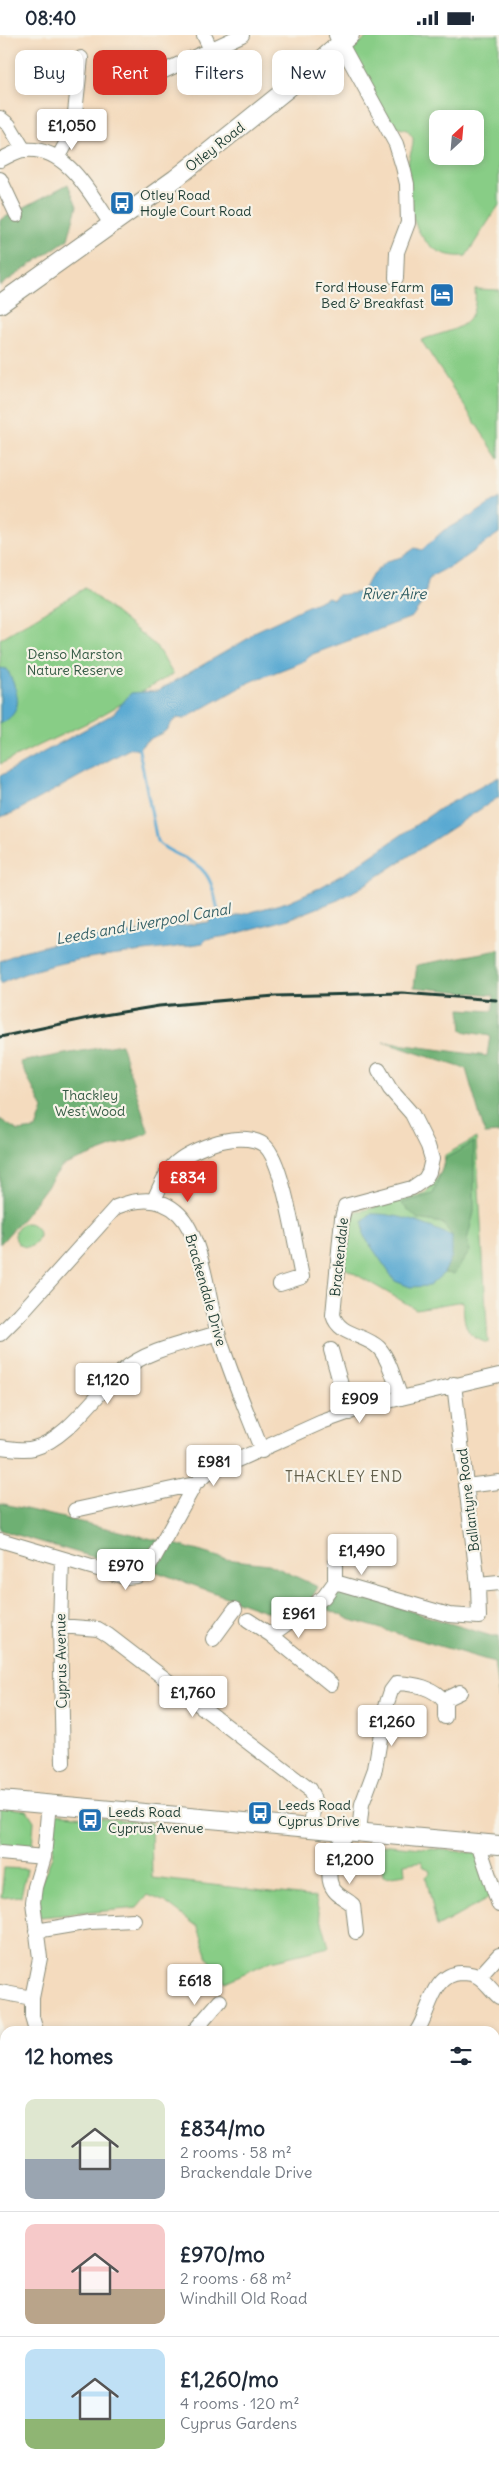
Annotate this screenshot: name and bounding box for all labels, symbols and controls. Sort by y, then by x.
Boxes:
text: 08:40 [25,6,76,30]
chip: Buy [15,50,83,95]
chip: Rent [93,50,167,95]
chip: Filters [177,50,262,95]
chip: New [272,50,344,95]
pin: £1,050 [31,109,113,151]
north arrow [429,110,484,165]
map controls [429,110,484,165]
text: £1,050 [48,115,96,135]
street label: Otley Road [182,118,248,176]
place label: Otley Road Hoyle Court Road [140,186,252,220]
bus stop icon: Otley Road Hoyle Court Road [109,190,135,216]
place label: Ford House Farm Bed & Breakfast [315,278,424,312]
hotel icon: Ford House Farm Bed & Breakfast [429,282,455,308]
water label: River Aire [362,584,427,603]
park label: Denso Marston Nature Reserve [27,645,123,679]
water label: Leeds and Liverpool Canal [54,898,234,948]
park label: Thackley West Wood [55,1086,125,1120]
pin: £834 [158,1161,218,1203]
text: £834 [170,1167,206,1187]
street label: Brackendale [326,1217,352,1297]
street label: Brackendale Drive [181,1232,231,1348]
pin: £1,120 [67,1363,149,1405]
text: £1,120 [86,1369,130,1389]
pin: £909 [330,1381,390,1424]
text: £909 [341,1388,379,1408]
pin: £981 [184,1445,244,1487]
street label: Ballantyne Road [453,1447,483,1553]
text: £981 [197,1451,231,1471]
district label: THACKLEY END [285,1467,403,1486]
pin: £1,490 [321,1533,403,1576]
text: £1,490 [339,1540,385,1560]
pin: £970 [96,1549,156,1591]
text: £970 [108,1555,144,1575]
pin: £961 [269,1597,329,1639]
text: £961 [282,1603,316,1623]
street label: Cyprus Avenue [51,1613,71,1709]
pin: £1,760 [152,1675,234,1718]
text: £1,760 [170,1682,216,1702]
pin: £1,260 [351,1705,433,1747]
text: £1,260 [369,1711,415,1731]
place label: Leeds Road Cyprus Drive [278,1796,360,1830]
bus stop icon: Leeds Road Cyprus Drive [247,1800,273,1826]
place label: Leeds Road Cyprus Avenue [108,1803,203,1837]
bus stop icon: Leeds Road Cyprus Avenue [77,1807,103,1833]
pin: £1,200 [309,1843,391,1885]
text: £1,200 [326,1849,374,1869]
pin: £618 [165,1963,225,2006]
text: £618 [178,1970,212,1990]
icon: filters [447,2042,475,2070]
text: 12 homes [25,2043,113,2070]
text: £834/mo [180,2115,265,2142]
icon: home [65,2119,125,2179]
text: 2 rooms · 58 m² [180,2142,292,2162]
text: Brackendale Drive [180,2162,312,2182]
text: £970/mo [180,2241,265,2268]
icon: home [65,2244,125,2304]
text: 2 rooms · 68 m² [180,2268,292,2288]
text: Windhill Old Road [180,2288,307,2308]
text: £1,260/mo [180,2366,279,2393]
icon: home [65,2369,125,2429]
text: 4 rooms · 120 m² [180,2393,299,2413]
text: Cyprus Gardens [180,2413,297,2433]

